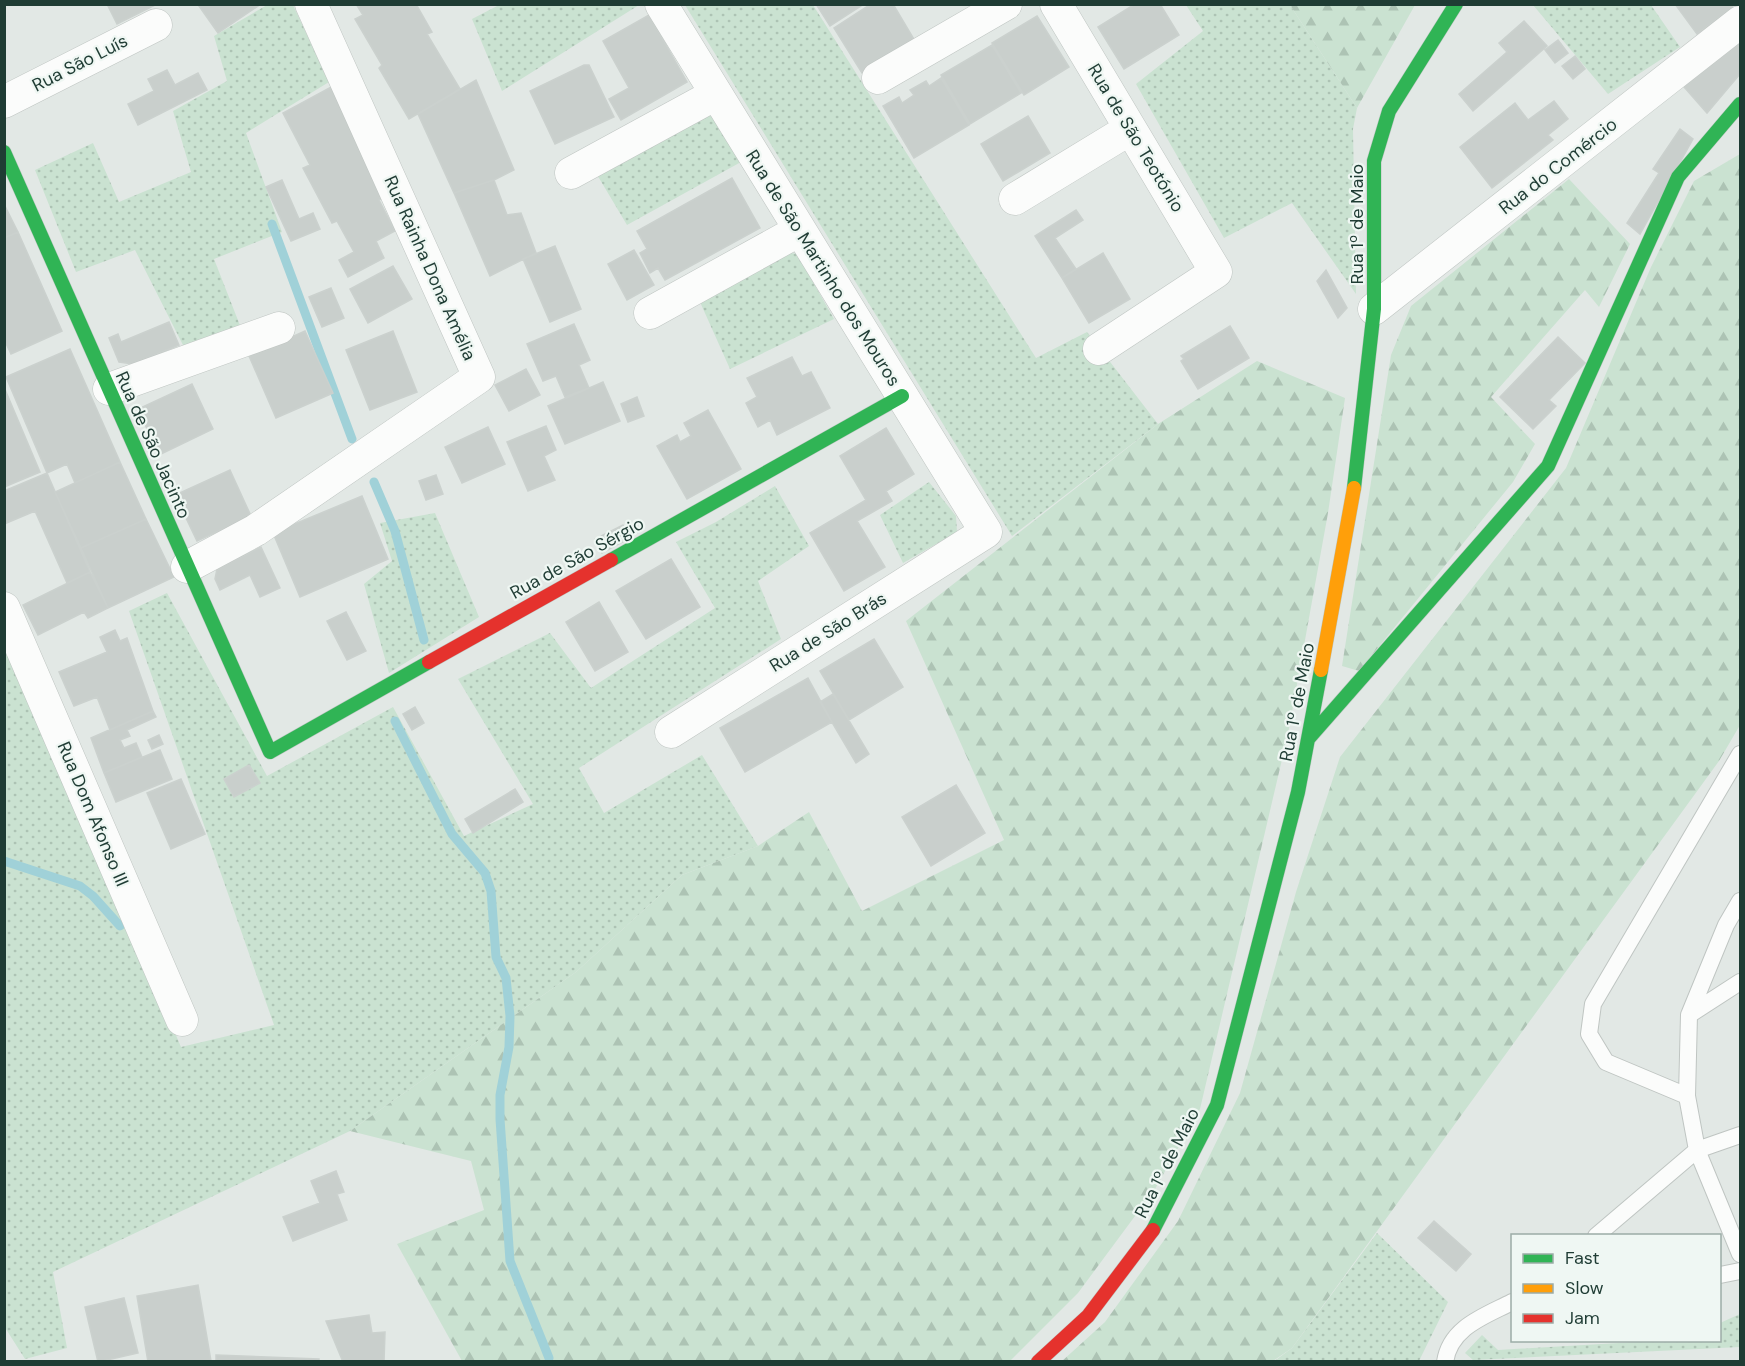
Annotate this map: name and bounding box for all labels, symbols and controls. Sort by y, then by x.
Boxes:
street label: Rua São Luís [28,29,132,97]
street label: Rua de São Teotónio [1082,59,1190,217]
street label: Rua do Comércio [1494,112,1622,220]
street label: Rua de São Martinho dos Mouros [740,145,906,391]
street label: Rua 1º de Maio [1345,164,1369,284]
street label: Rua Rainha Dona Amélia [378,172,482,364]
street label: Rua de São Jacinto [110,368,196,522]
street label: Rua de São Sérgio [506,511,648,605]
street label: Rua de São Brás [765,586,891,678]
street label: Rua 1º de Maio [1274,641,1320,763]
street label: Rua Dom Afonso III [52,738,134,890]
street label: Rua 1º de Maio [1129,1104,1205,1222]
legend [1511,1234,1721,1342]
text: Fast [1565,1246,1600,1270]
text: Slow [1565,1276,1604,1300]
text: Jam [1565,1306,1600,1330]

